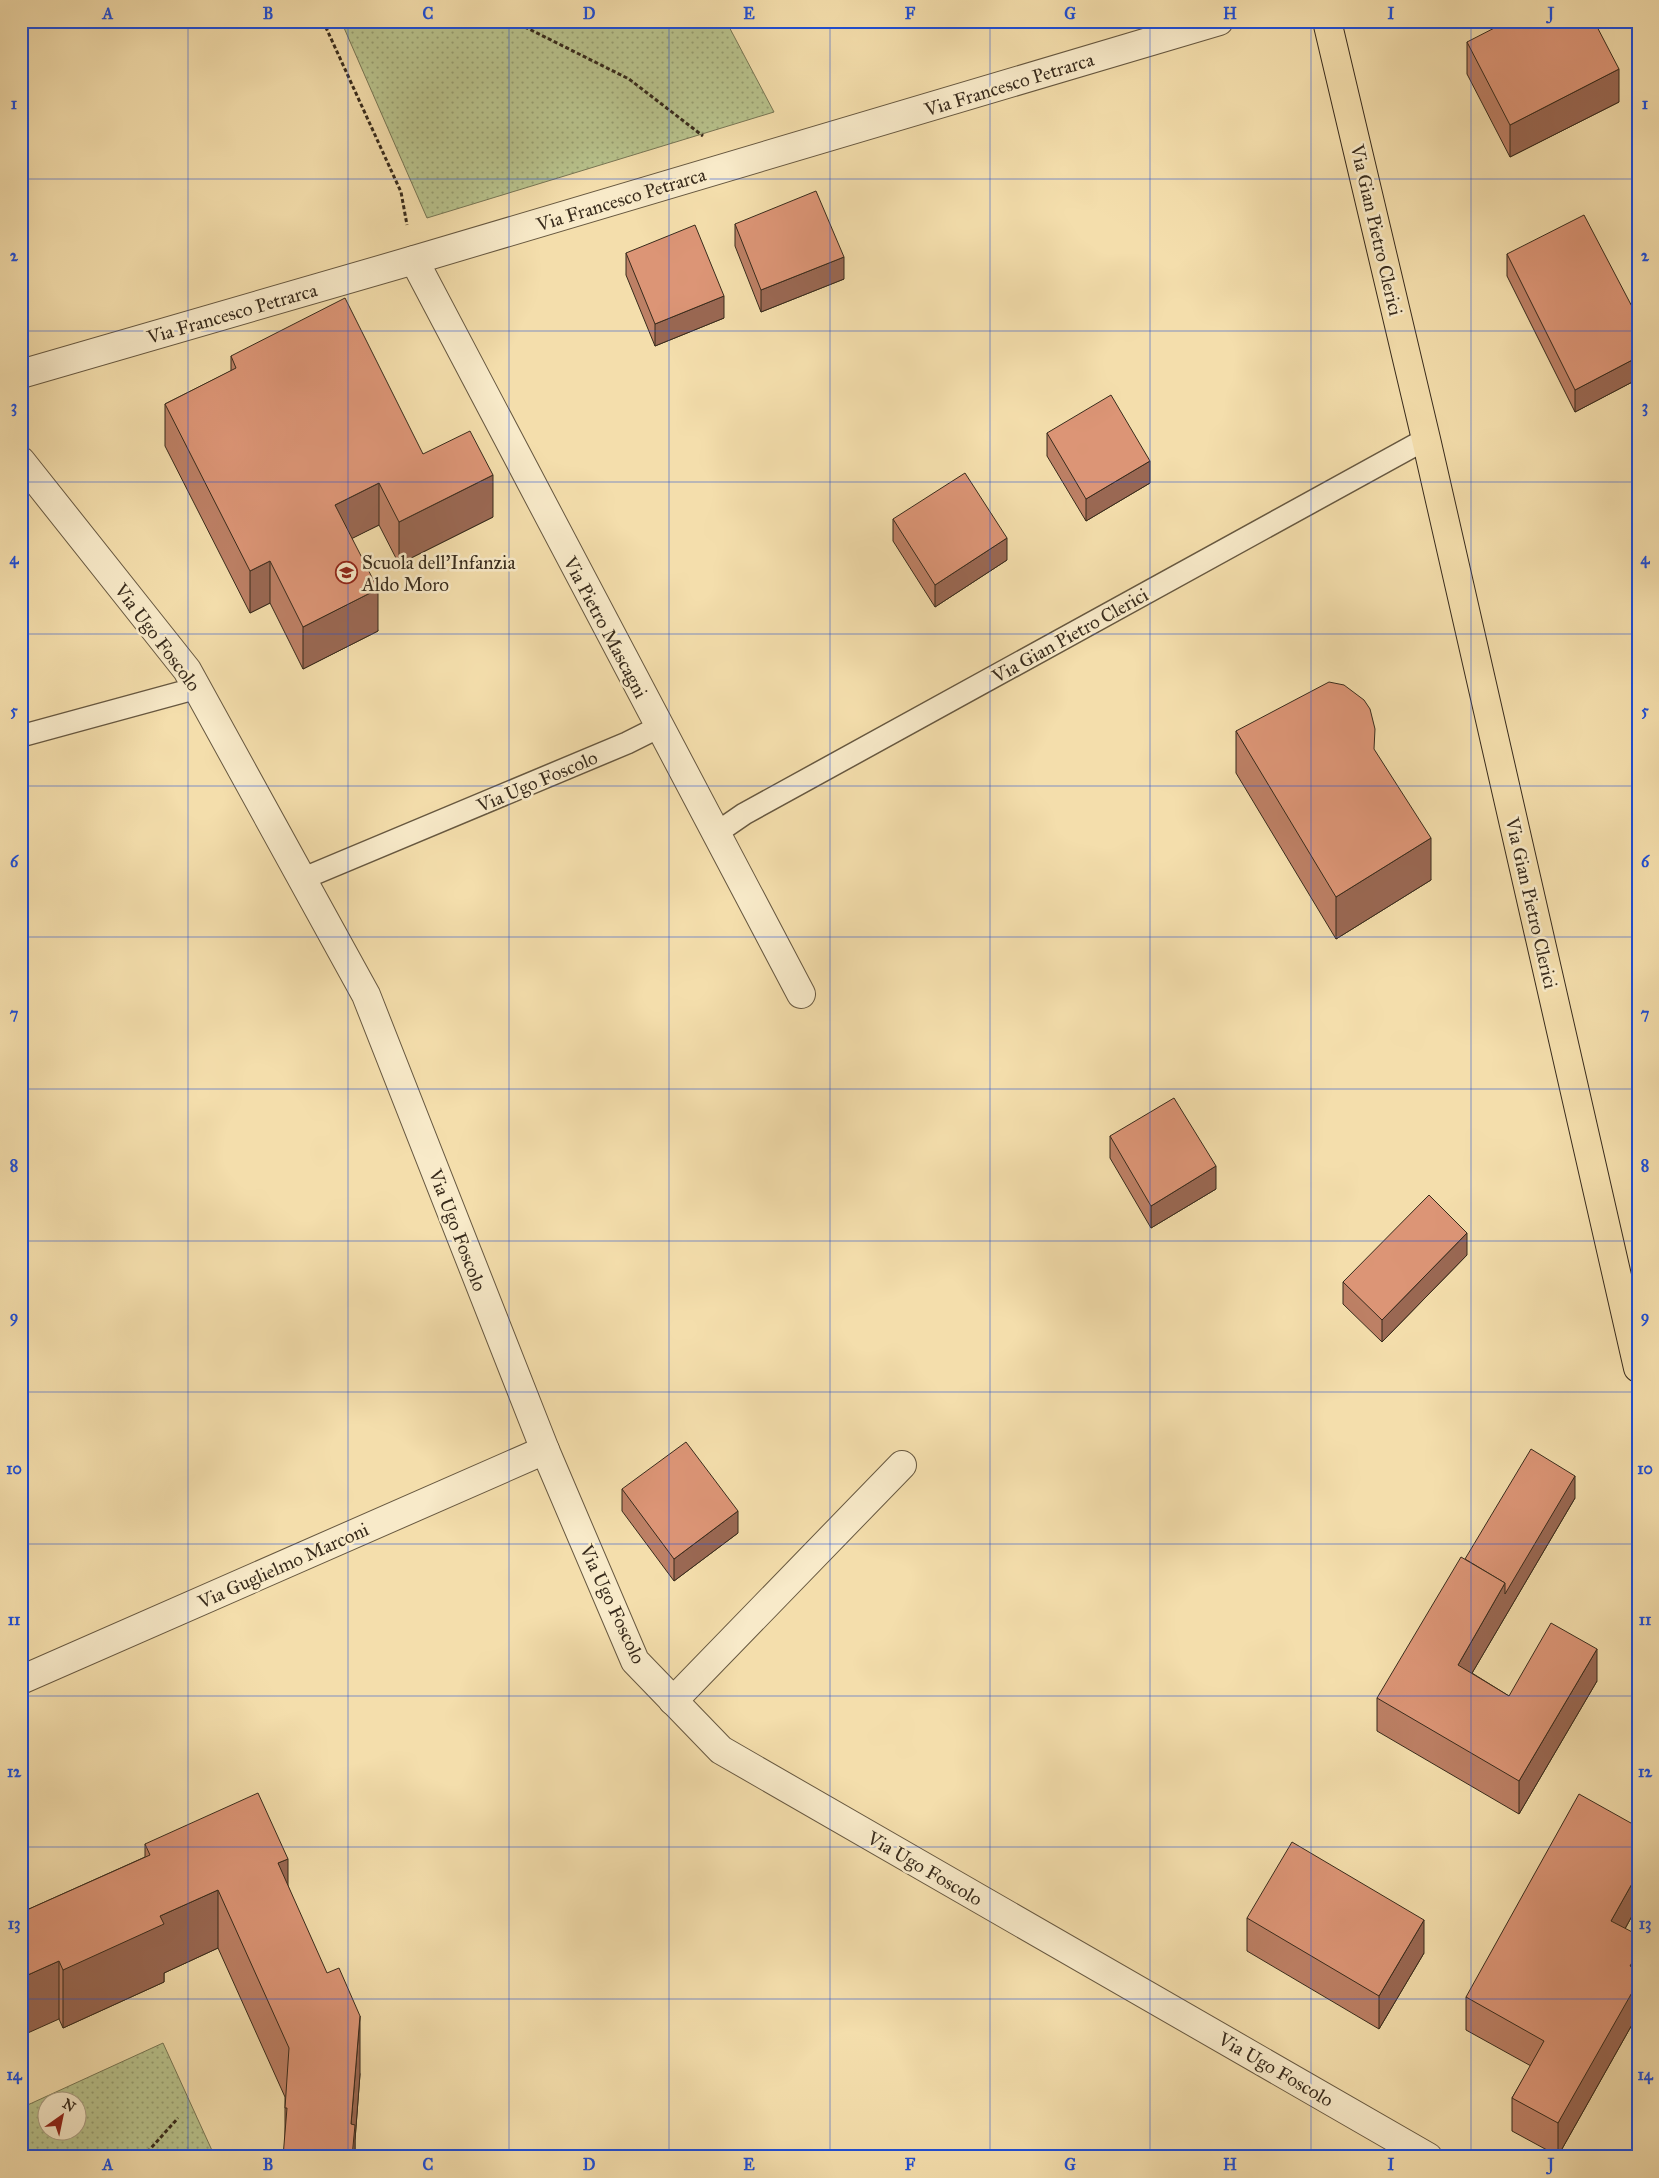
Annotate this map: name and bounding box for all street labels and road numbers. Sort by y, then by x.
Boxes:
street label: Via Francesco Petrarca [921,47,1098,121]
street label: Via Gian Pietro Clerici [1345,141,1407,318]
street label: Via Francesco Petrarca [533,162,710,236]
street label: Via Francesco Petrarca [143,278,321,349]
street label: Via Pietro Mascagni [557,552,653,702]
street label: Via Ugo Foscolo [108,578,206,696]
street label: Via Gian Pietro Clerici [987,583,1152,688]
street label: Via Ugo Foscolo [472,746,602,819]
street label: Via Gian Pietro Clerici [1500,814,1562,991]
street label: Via Ugo Foscolo [422,1165,491,1295]
street label: Via Guglielmo Marconi [193,1517,372,1615]
street label: Via Ugo Foscolo [574,1540,650,1668]
street label: Via Ugo Foscolo [862,1826,987,1912]
street label: Via Ugo Foscolo [1213,2027,1338,2113]

